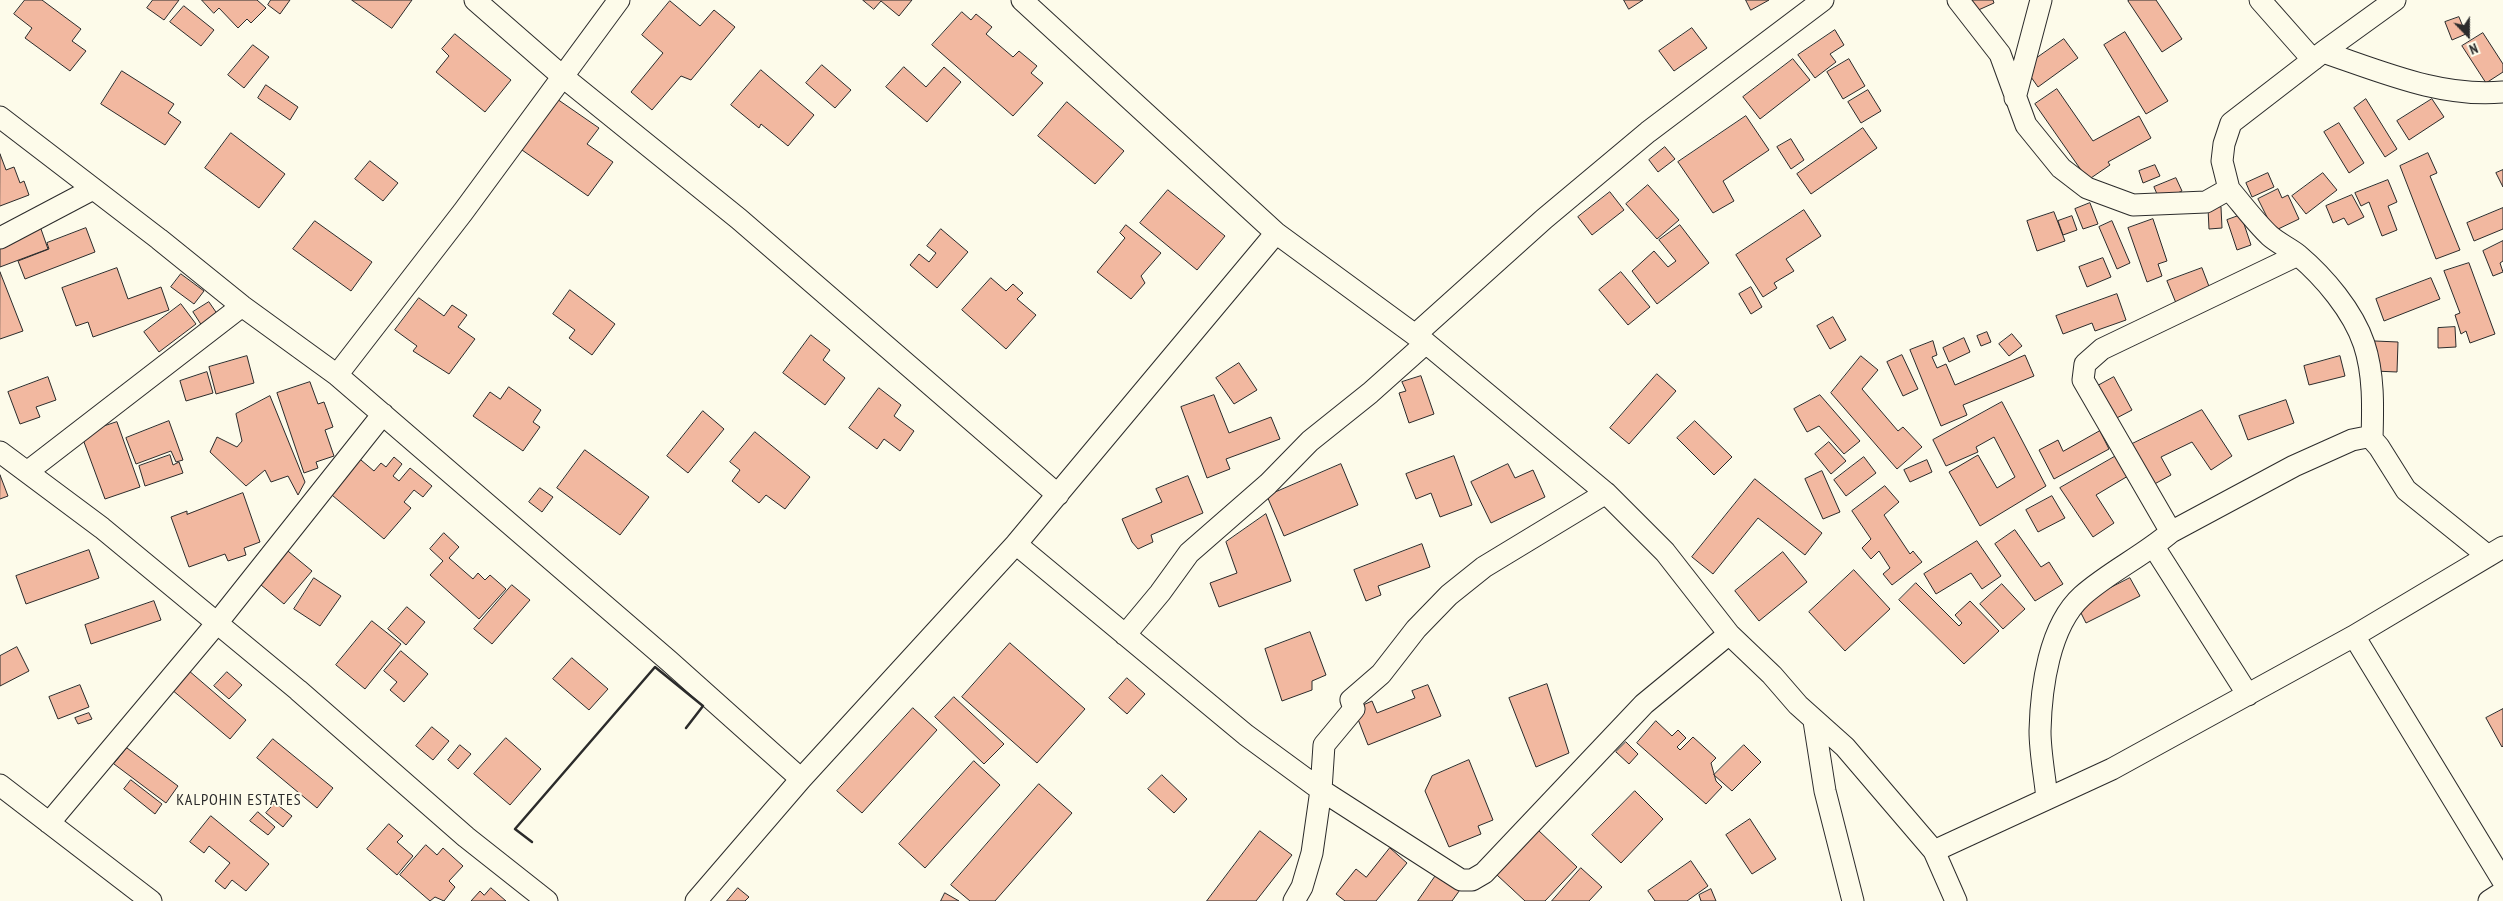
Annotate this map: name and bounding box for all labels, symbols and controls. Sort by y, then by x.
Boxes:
north arrow [2443,10,2493,60]
text: N [2467,39,2480,59]
district label: KALPOHIN ESTATES [174,790,304,810]

